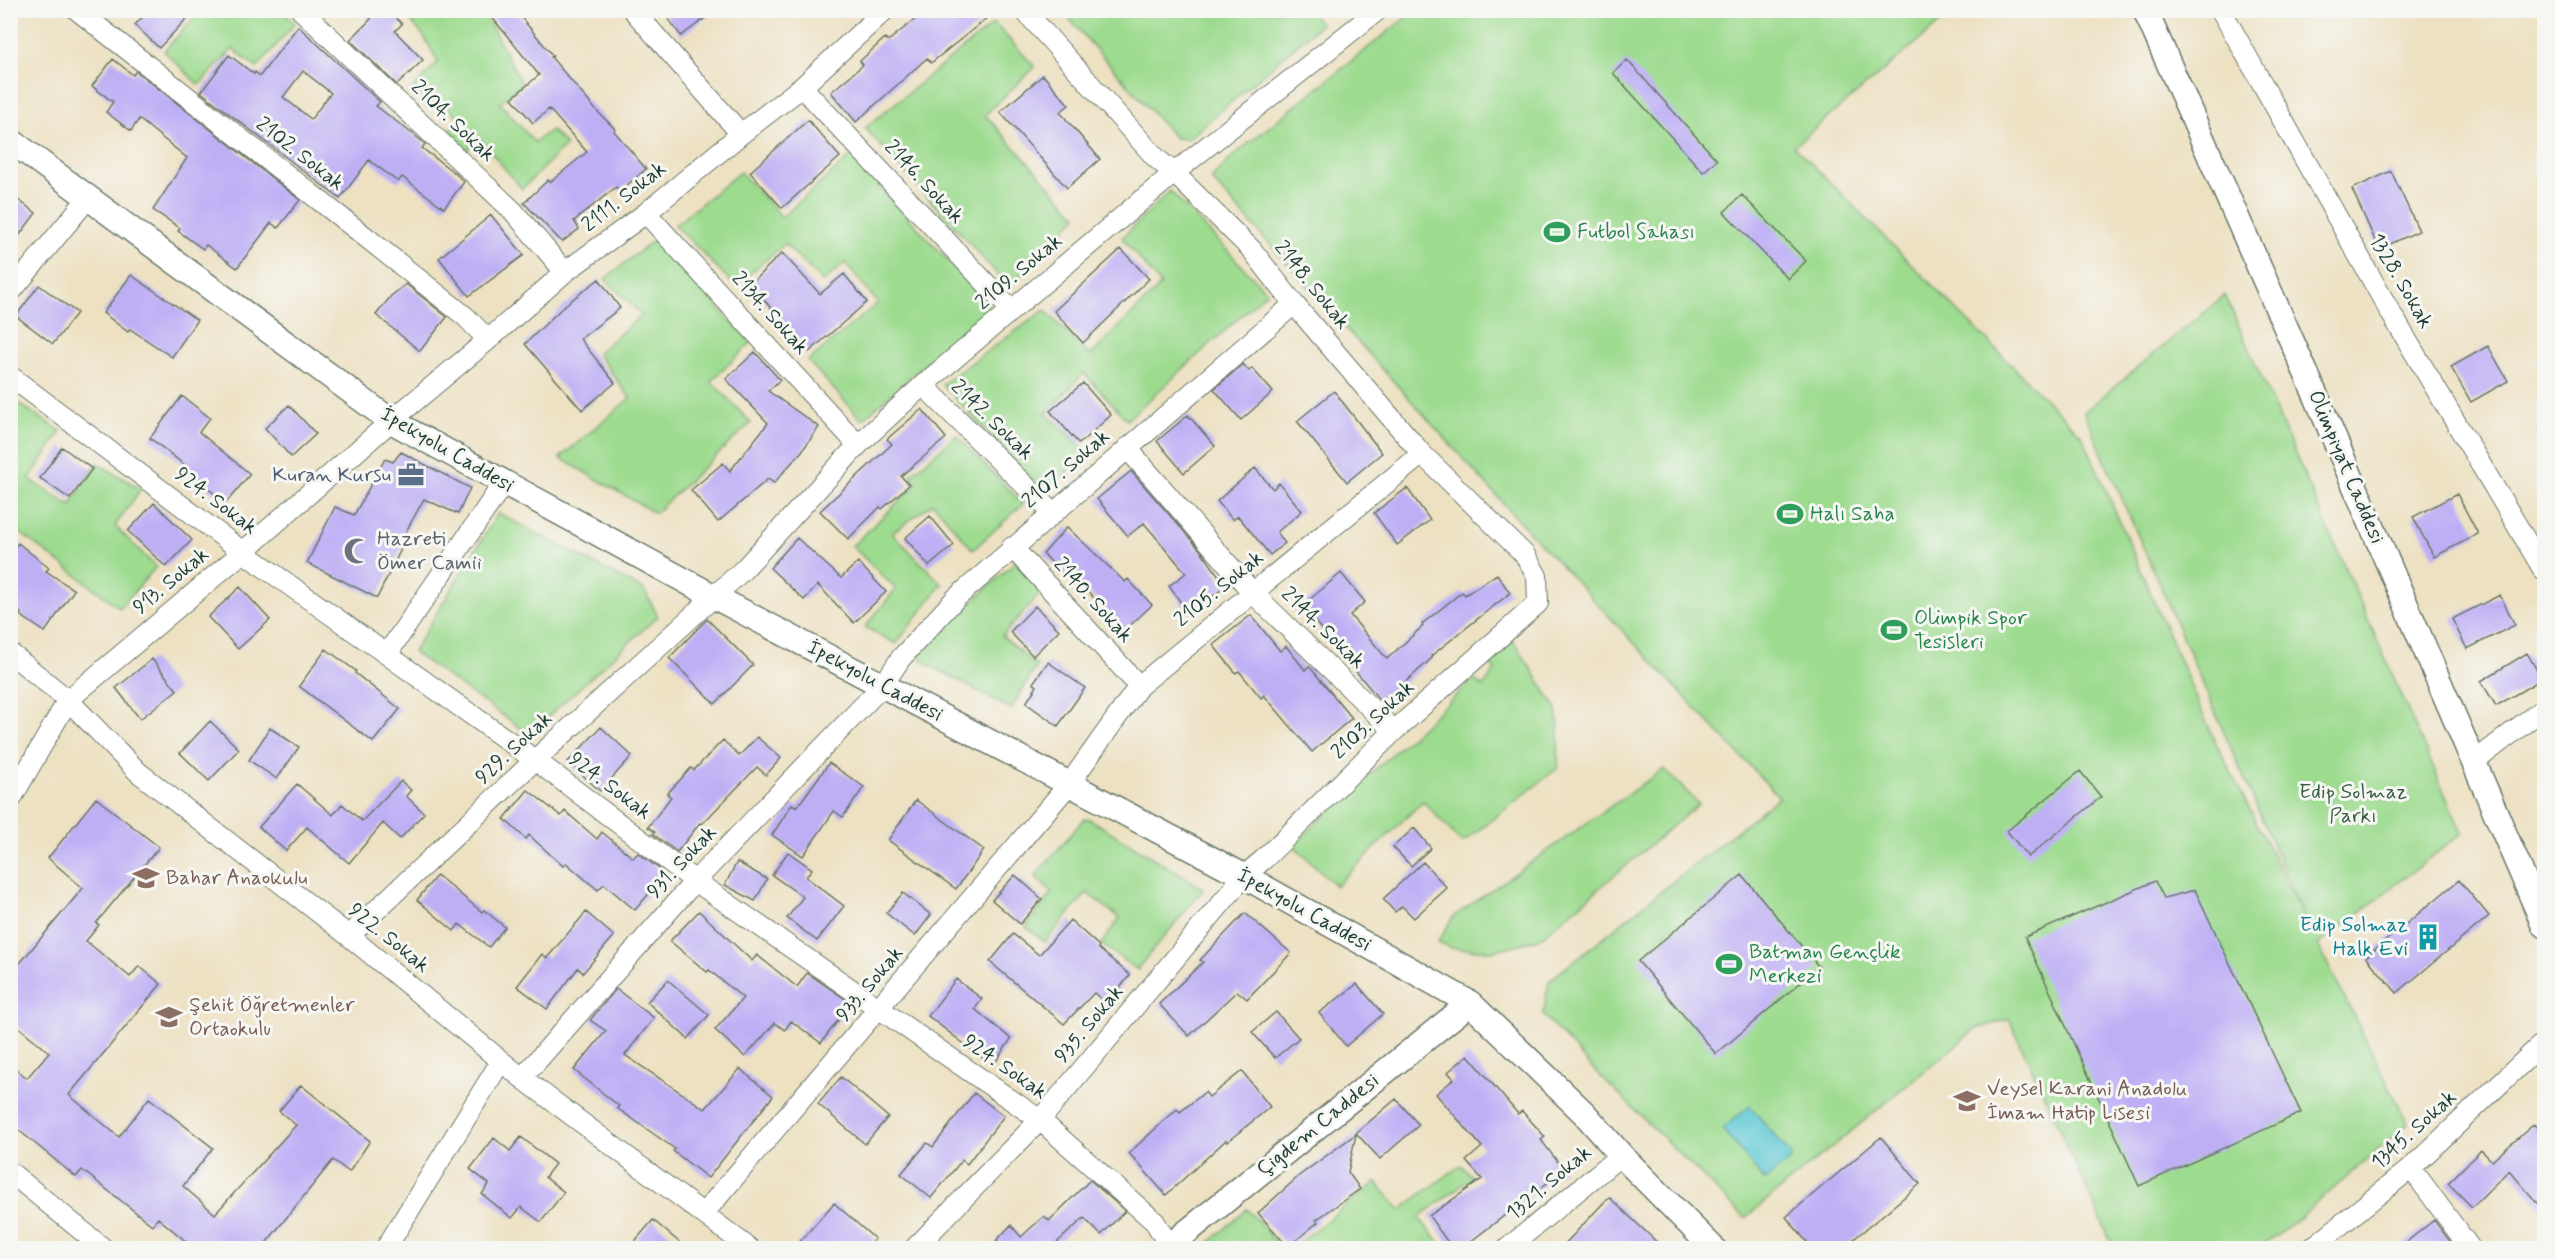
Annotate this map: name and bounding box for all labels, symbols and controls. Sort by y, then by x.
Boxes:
street label: 2104. Sokak [405,74,501,168]
street label: 2102. Sokak [250,111,350,197]
street label: 2146. Sokak [878,134,970,230]
street label: 2111. Sokak [576,155,672,239]
sports icon: Futbol Sahası [1542,217,1572,247]
place label: Futbol Sahası [1577,218,1695,246]
street label: 2109. Sokak [970,227,1068,317]
street label: 1328. Sokak [2362,228,2440,334]
street label: 2148. Sokak [1268,235,1356,335]
street label: 2134. Sokak [725,265,815,361]
street label: 2142. Sokak [944,373,1040,467]
street label: Olimpiyat Caddesi [2301,386,2391,548]
street label: İpekyolu Caddesi [375,400,519,500]
street label: 2107. Sokak [1016,423,1116,515]
office icon: Kuran Kursu [396,460,426,490]
street label: 924. Sokak [169,461,263,541]
place label: Kuran Kursu [272,461,391,489]
sports icon: Halı Saha [1775,499,1805,529]
place label: Halı Saha [1810,500,1895,528]
place label: Hazreti Ömer Camii [377,525,482,577]
mosque icon: Hazreti Ömer Camii [342,536,372,566]
street label: 913. Sokak [127,541,215,621]
street label: 2105. Sokak [1168,544,1270,634]
street label: 2140. Sokak [1047,551,1139,649]
street label: 2144. Sokak [1275,581,1371,675]
place label: Olimpik Spor Tesisleri [1914,604,2027,656]
sports icon: Olimpik Spor Tesisleri [1879,615,1909,645]
street label: İpekyolu Caddesi [802,634,948,729]
street label: 2103. Sokak [1325,674,1421,766]
street label: 929. Sokak [469,705,559,791]
street label: 924. Sokak [563,746,657,826]
park label: Edip Solmaz Parkı [2299,778,2407,830]
street label: 931. Sokak [641,819,723,905]
street label: İpekyolu Caddesi [1232,861,1376,959]
school or university icon: Bahar Anaokulu [131,863,161,893]
place label: Bahar Anaokulu [166,864,307,892]
street label: 922. Sokak [342,897,436,979]
place label: Edip Solmaz Halk Evi [2300,911,2408,963]
building icon: Edip Solmaz Halk Evi [2413,922,2443,952]
place label: Batman Gençlik Merkezi [1749,938,1901,990]
street label: 933. Sokak [830,940,910,1028]
sports icon: Batman Gençlik Merkezi [1714,949,1744,979]
street label: 935. Sokak [1048,979,1130,1069]
place label: Şehit Öğretmenler Ortaokulu [189,991,355,1043]
school or university icon: Şehit Öğretmenler Ortaokulu [154,1002,184,1032]
street label: 924. Sokak [957,1028,1053,1106]
street label: Çigdem Caddesi [1251,1067,1385,1183]
place label: Veysel Karani Anadolu İmam Hatip Lisesi [1987,1075,2187,1127]
street label: 1345. Sokak [2365,1084,2463,1176]
school or university icon: Veysel Karani Anadolu İmam Hatip Lisesi [1952,1086,1982,1116]
street label: 1321. Sokak [1500,1139,1598,1227]

